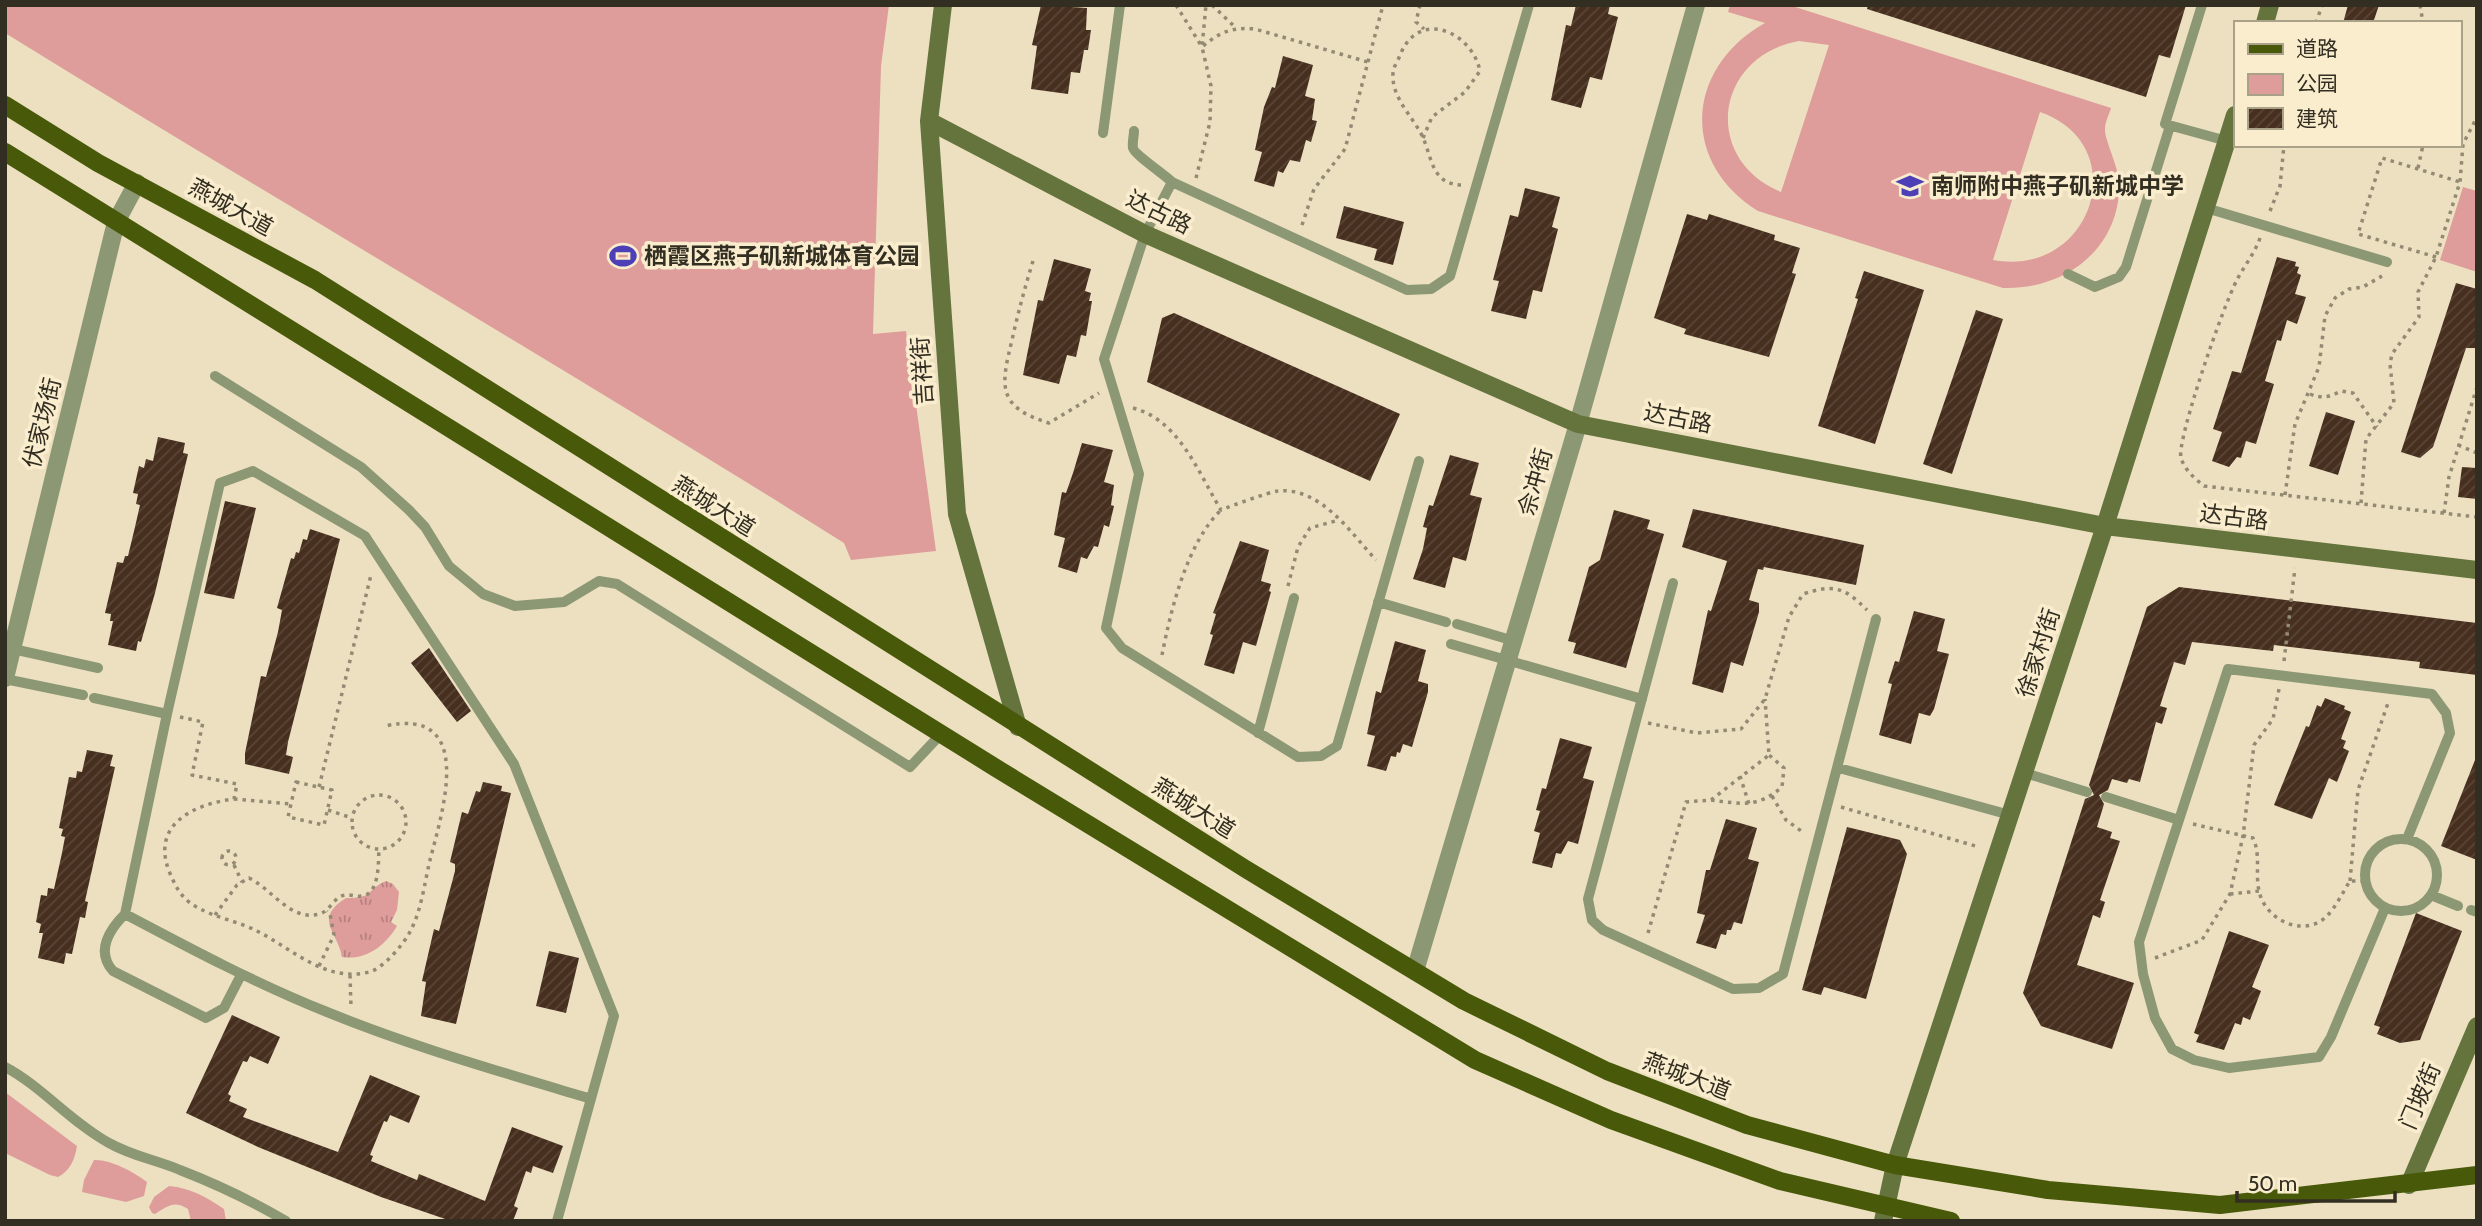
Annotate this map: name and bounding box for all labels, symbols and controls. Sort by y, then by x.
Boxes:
legend [2234,21,2461,147]
text: 道路 [2296,36,2338,61]
text: 公园 [2296,71,2338,96]
text: 建筑 [2296,106,2338,131]
school or university icon: 南师附中燕子矶新城中学 [1895,171,1925,201]
street label: 燕城大道 [184,172,278,242]
place label: 南师附中燕子矶新城中学 [1931,172,2184,200]
street label: 达古路 [1122,184,1196,240]
sports icon: 栖霞区燕子矶新城体育公园 [608,241,638,271]
place label: 栖霞区燕子矶新城体育公园 [644,242,920,270]
street label: 吉祥街 [906,336,938,406]
street label: 伏家场街 [17,375,67,471]
street label: 达古路 [1641,398,1715,438]
street label: 佘冲街 [1512,445,1558,519]
street label: 燕城大道 [668,470,760,542]
street label: 达古路 [2198,499,2270,535]
street label: 徐家村街 [2010,605,2066,701]
street label: 燕城大道 [1148,772,1240,844]
street label: 燕城大道 [1639,1046,1735,1106]
street label: 门坡街 [2394,1059,2446,1133]
scale bar [2237,1160,2394,1204]
text: 50 m [2248,1171,2297,1196]

